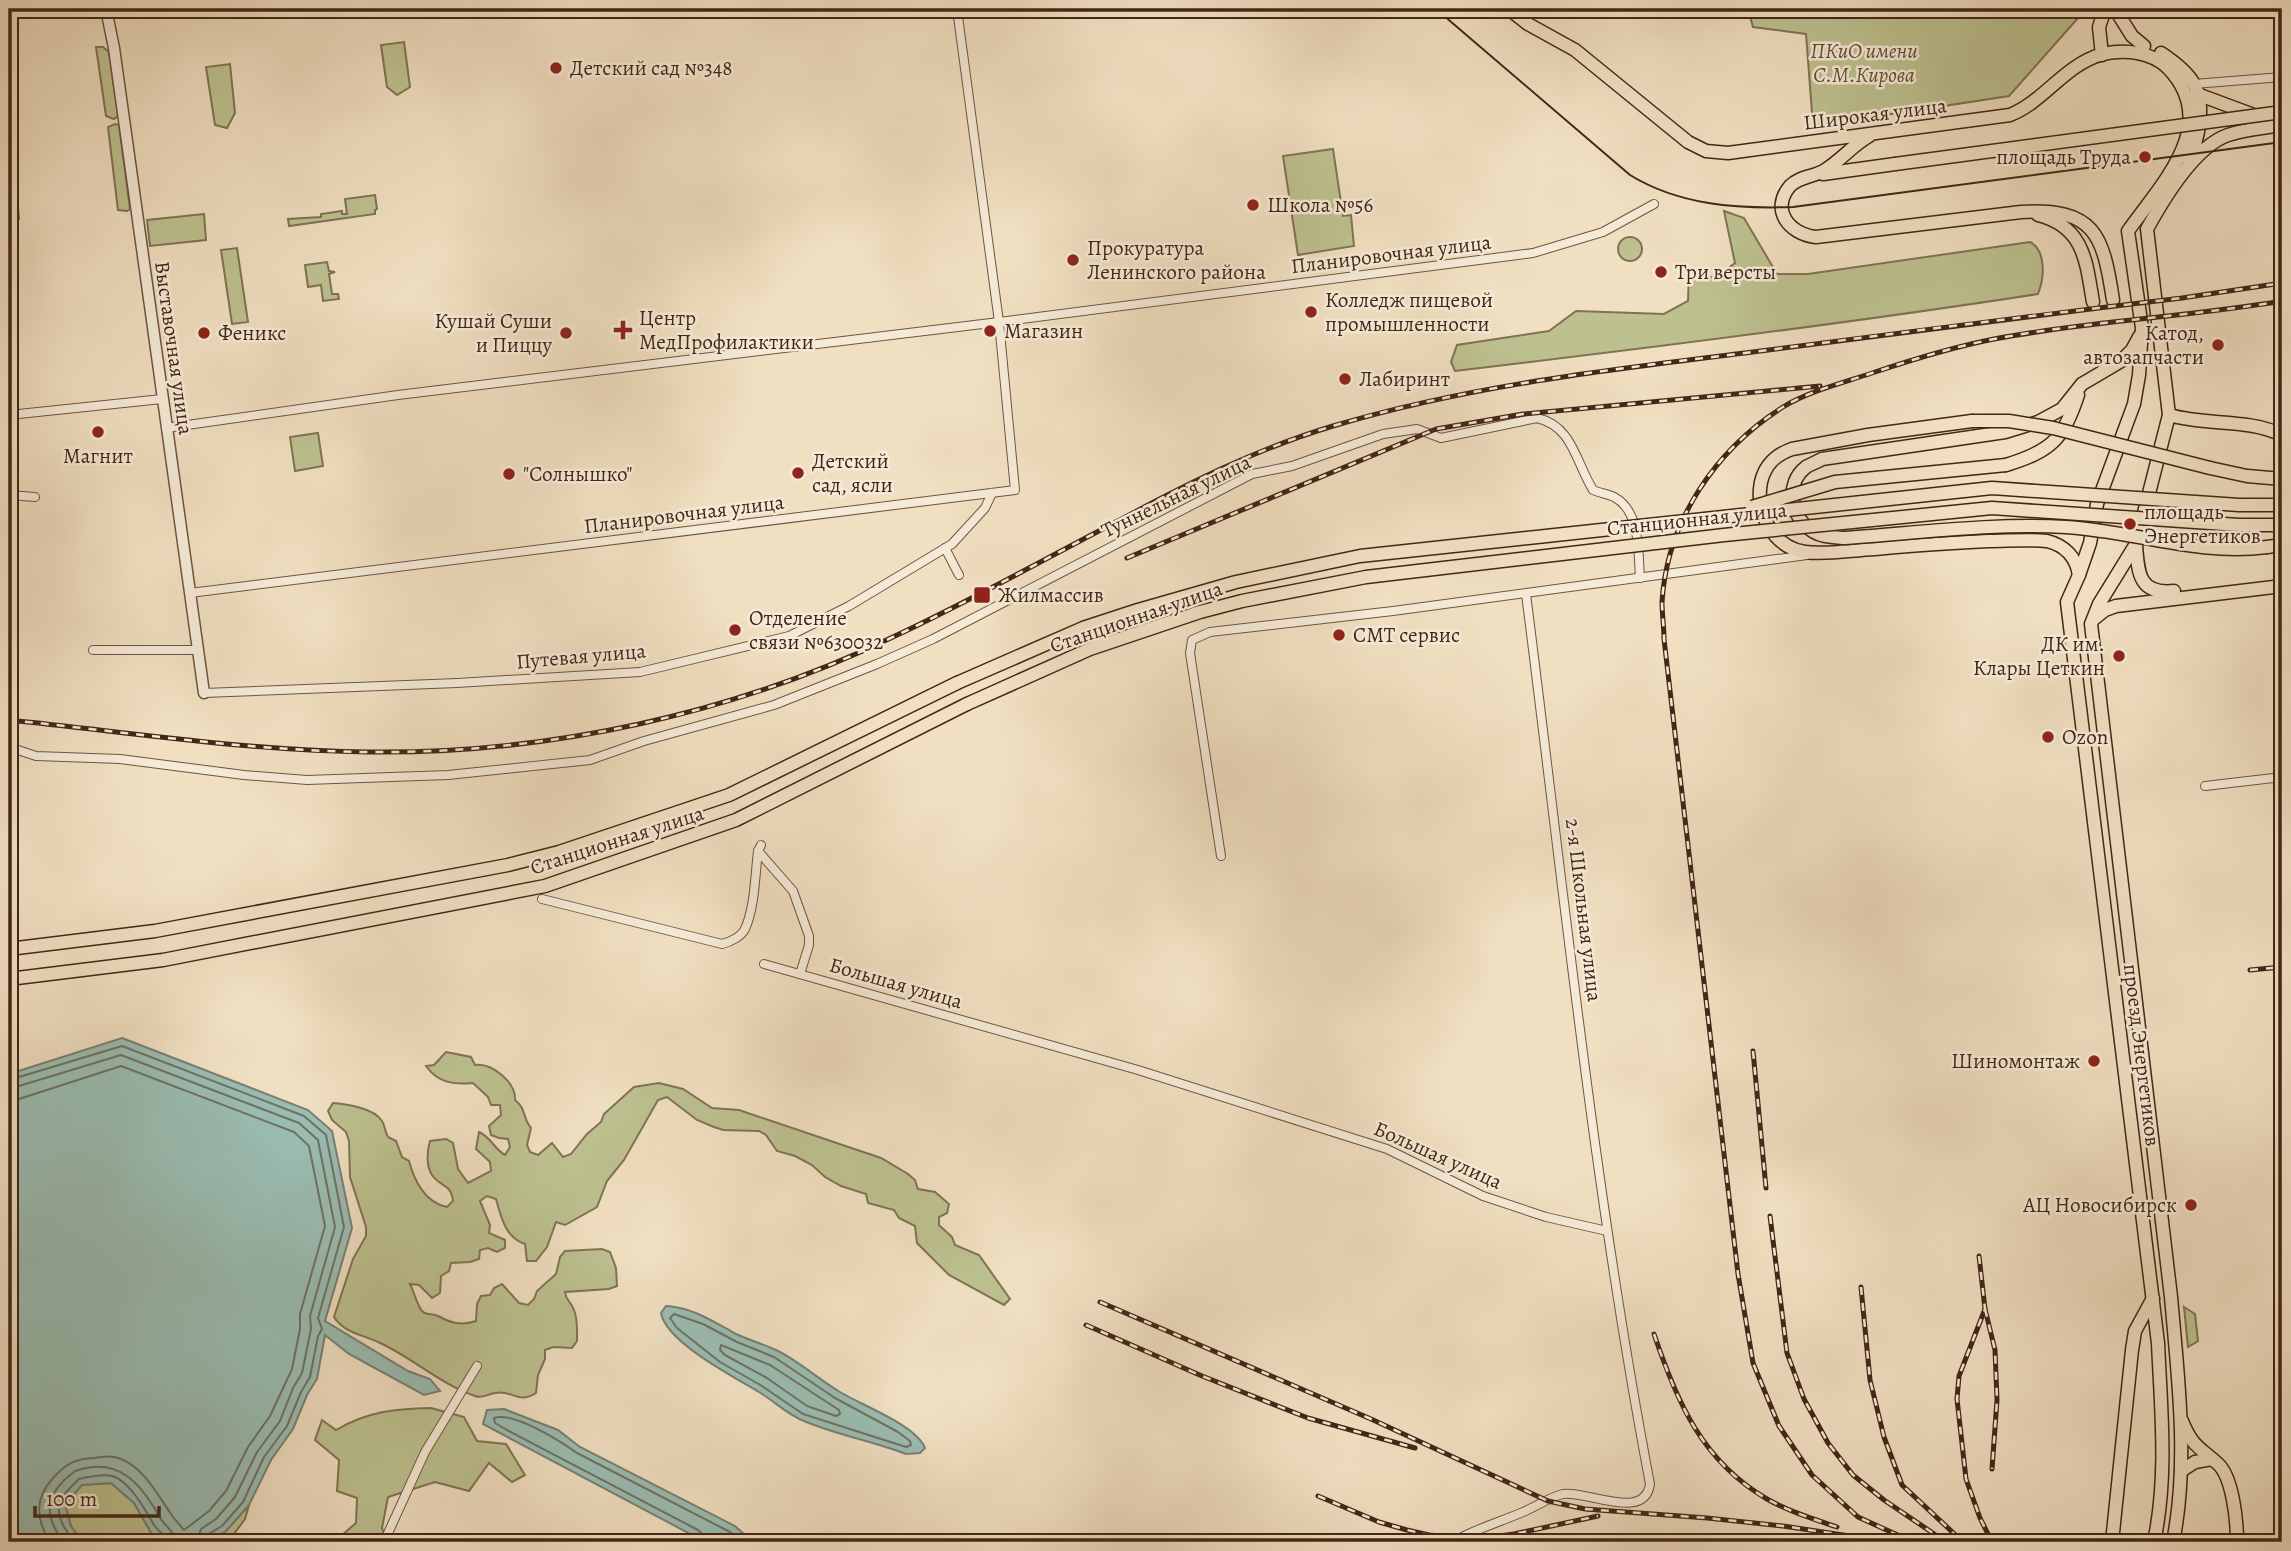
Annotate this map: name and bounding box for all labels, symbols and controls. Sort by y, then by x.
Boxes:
park label: ПКиО имени С.М.Кирова [1810,37,1918,89]
place label: Детский сад №348 [570,54,733,82]
marker: Детский сад №348 [548,60,564,76]
street label: Широкая улица [1802,91,1949,137]
place label: площадь Труда [1996,143,2131,171]
marker: площадь Труда [2137,149,2153,165]
place label: Школа №56 [1267,191,1374,219]
marker: Школа №56 [1245,197,1261,213]
street label: Планировочная улица [1289,228,1493,280]
place label: Прокуратура Ленинского района [1087,234,1266,286]
marker: Прокуратура Ленинского района [1065,252,1081,268]
place label: Три версты [1675,258,1776,286]
street label: Выставочная улица [148,259,200,437]
marker: Три версты [1653,264,1669,280]
place label: Колледж пищевой промышленности [1325,286,1493,338]
place label: Центр МедПрофилактики [639,304,814,356]
marker: Колледж пищевой промышленности [1303,304,1319,320]
place label: Кушай Суши и Пиццу [434,307,552,359]
place label: Магазин [1004,317,1083,345]
place label: Феникс [218,319,286,347]
place label: Катод, автозапчасти [2083,319,2204,371]
marker: Центр МедПрофилактики [613,320,633,340]
marker: Магазин [982,323,998,339]
marker: Феникс [196,325,212,341]
marker: Кушай Суши и Пиццу [558,325,574,341]
marker: Катод, автозапчасти [2210,337,2226,353]
place label: Лабиринт [1359,365,1450,393]
marker: Лабиринт [1337,371,1353,387]
marker: Магнит [90,424,106,440]
place label: Магнит [63,442,133,470]
place label: Детский сад, ясли [812,447,893,499]
street label: Туннельная улица [1096,447,1256,544]
place label: "Солнышко" [523,460,633,488]
marker: Детский сад, ясли [790,465,806,481]
marker: "Солнышко" [501,466,517,482]
street label: Планировочная улица [582,488,786,540]
street label: Станционная улица [1606,496,1789,542]
place label: площадь Энергетиков [2144,498,2261,550]
marker: площадь Энергетиков [2122,516,2138,532]
street label: Станционная улица [1046,574,1226,660]
place label: Жилмассив [998,581,1104,609]
marker: Жилмассив [972,585,992,605]
place label: Отделение связи №630032 [749,604,883,656]
place label: СМТ сервис [1353,621,1460,649]
marker: Отделение связи №630032 [727,622,743,638]
marker: СМТ сервис [1331,627,1347,643]
place label: ДК им. Клары Цеткин [1973,630,2105,682]
street label: Путевая улица [515,636,647,676]
marker: ДК им. Клары Цеткин [2111,648,2127,664]
place label: Ozon [2062,723,2108,751]
marker: Ozon [2040,729,2056,745]
street label: Станционная улица [527,799,708,881]
street label: 2-я Школьная улица [1559,817,1609,1004]
street label: Большая улица [826,951,966,1015]
street label: проезд Энергетиков [2117,962,2167,1148]
place label: Шиномонтаж [1951,1047,2080,1075]
marker: Шиномонтаж [2086,1053,2102,1069]
street label: Большая улица [1369,1114,1507,1196]
place label: АЦ Новосибирск [2022,1191,2177,1219]
marker: АЦ Новосибирск [2183,1197,2199,1213]
scale bar [35,1474,159,1518]
text: 100 m [46,1485,97,1513]

